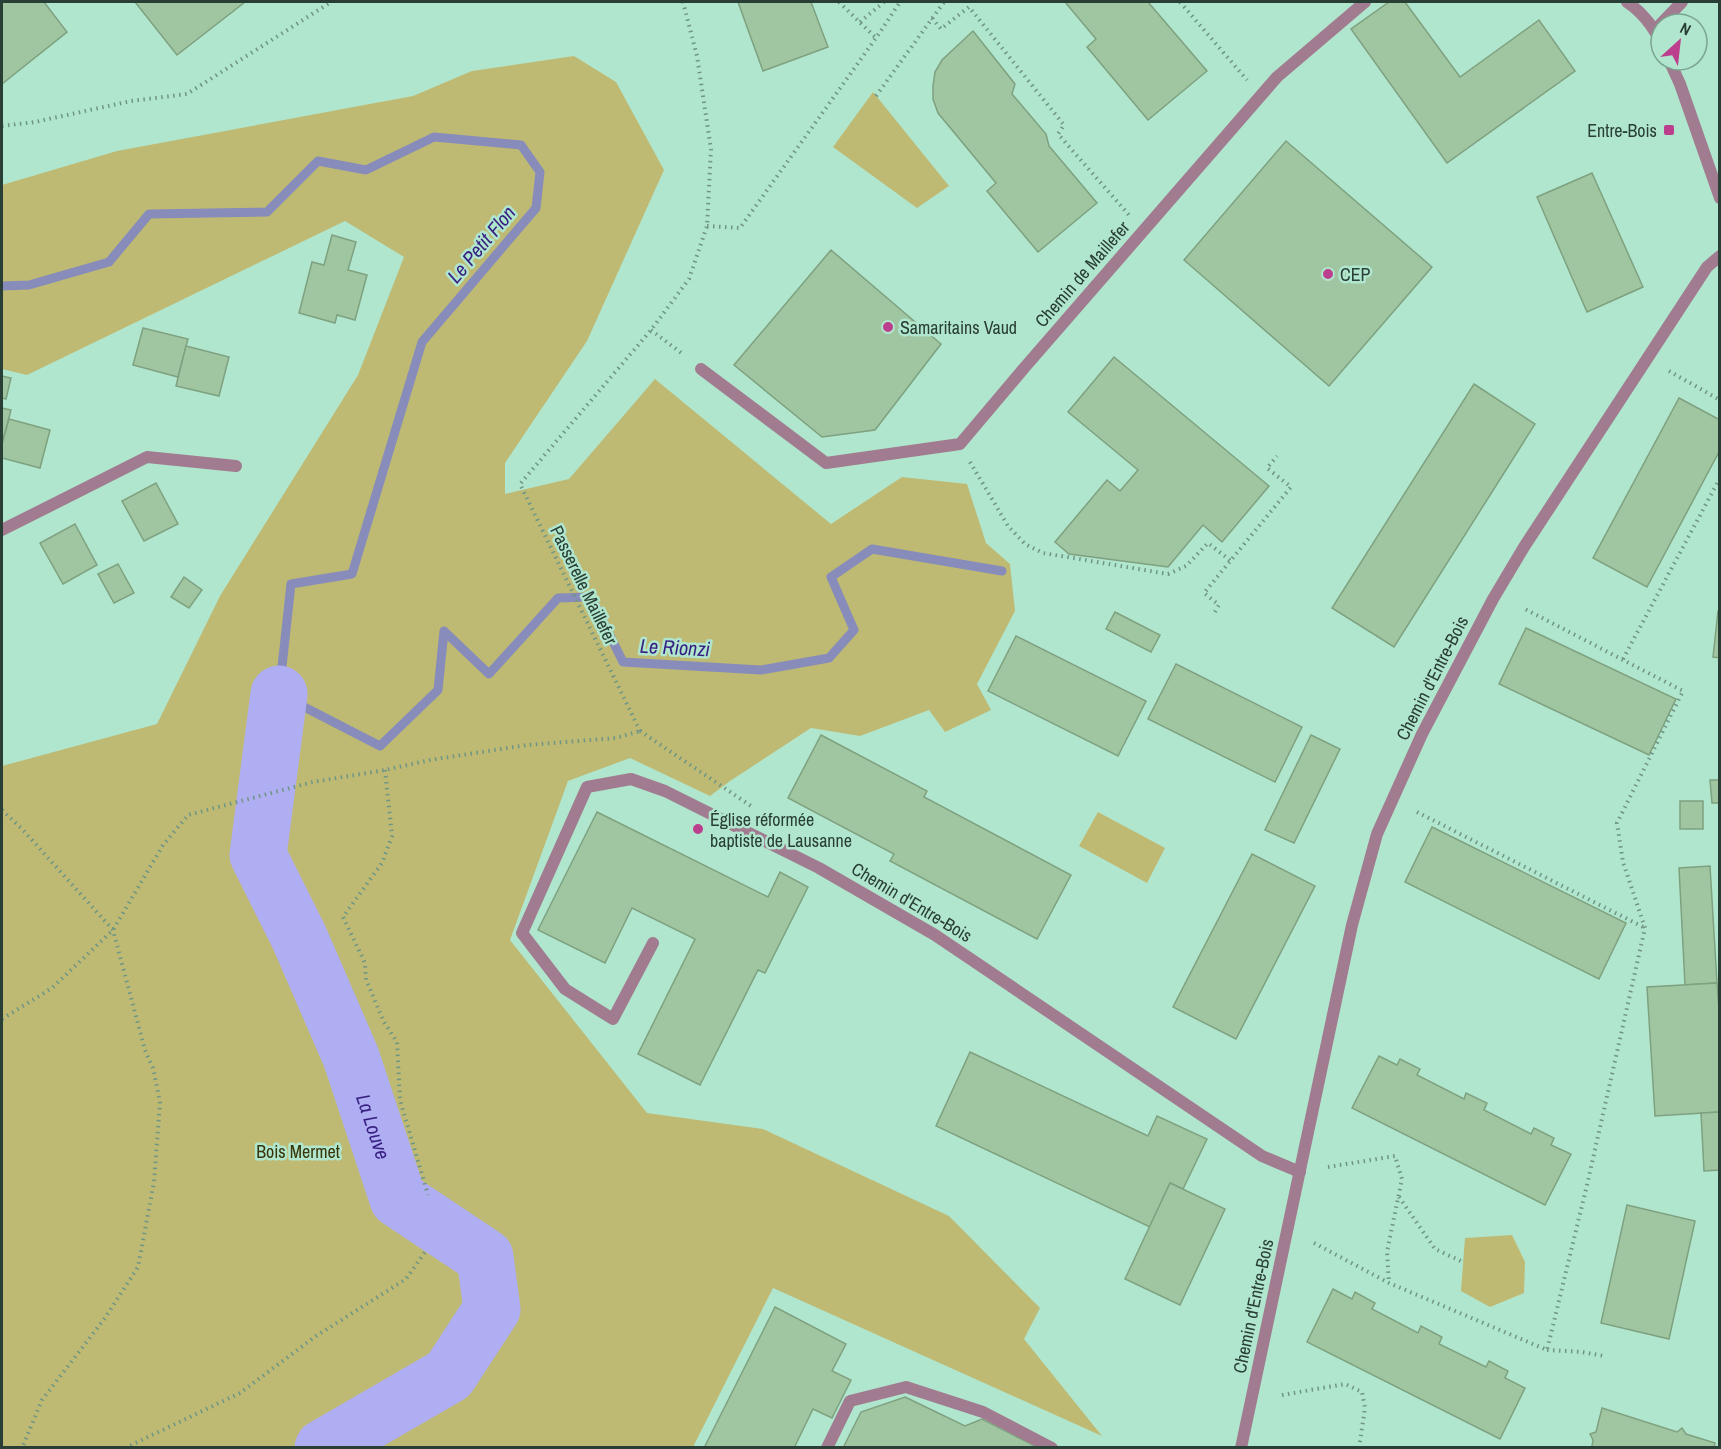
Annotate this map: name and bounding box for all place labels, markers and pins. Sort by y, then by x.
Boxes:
place label: Entre-Bois [1587,118,1657,143]
marker: Entre-Bois [1662,123,1676,137]
place label: CEP [1340,262,1371,287]
marker: CEP [1321,267,1335,281]
place label: Samaritains Vaud [900,315,1017,340]
marker: Samaritains Vaud [881,320,895,334]
place label: Église réformée baptiste de Lausanne [710,807,852,853]
marker: Église réformée baptiste de Lausanne [691,822,705,836]

